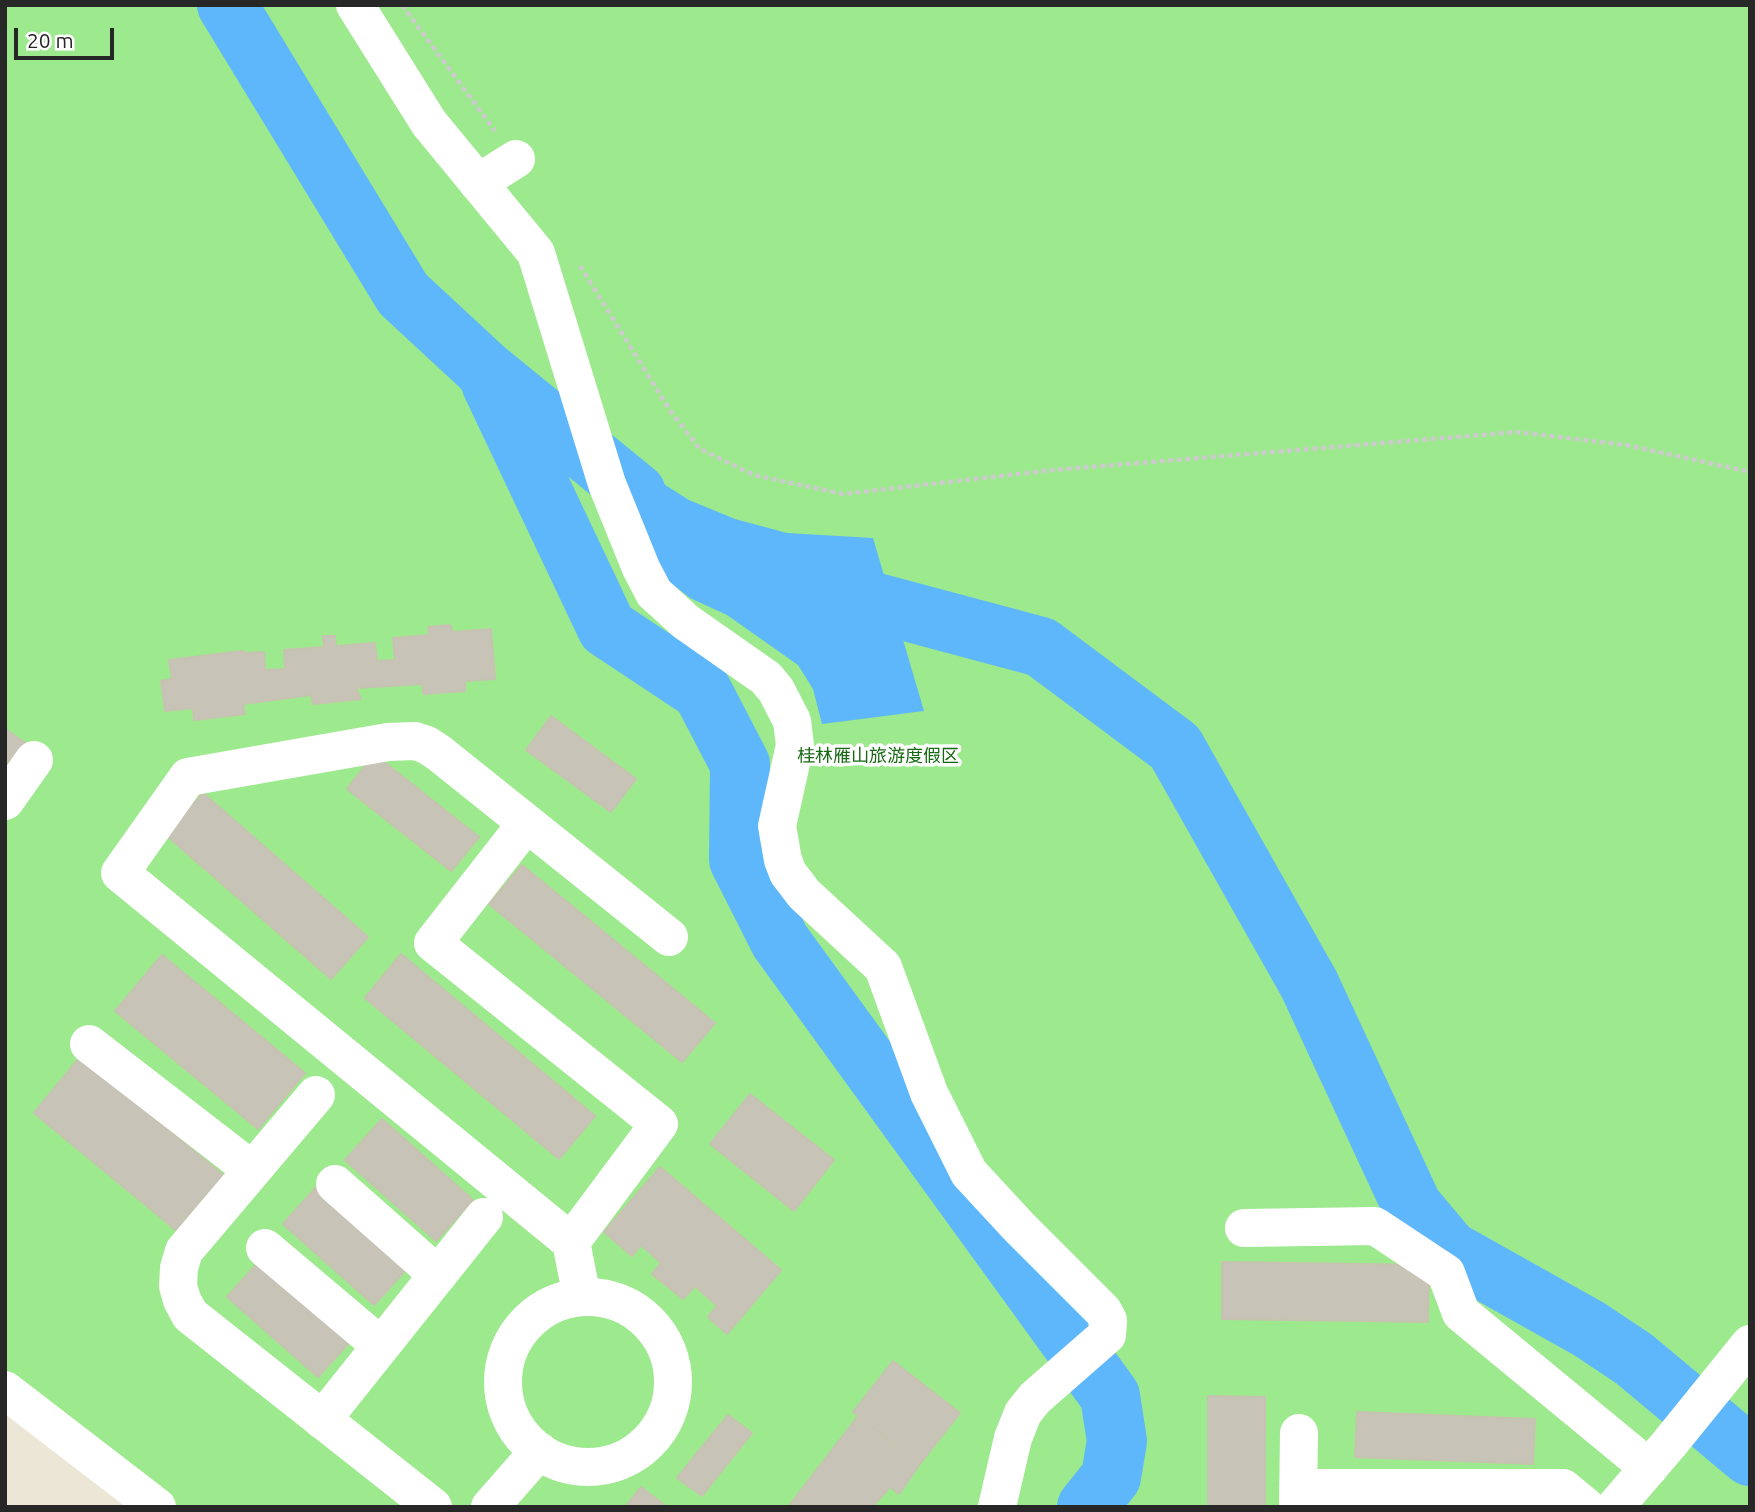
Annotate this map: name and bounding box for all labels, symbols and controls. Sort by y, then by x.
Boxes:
scale bar [18,14,117,58]
text: 20 m [27,28,74,52]
park label: 桂林雁山旅游度假区 [797,745,959,767]

